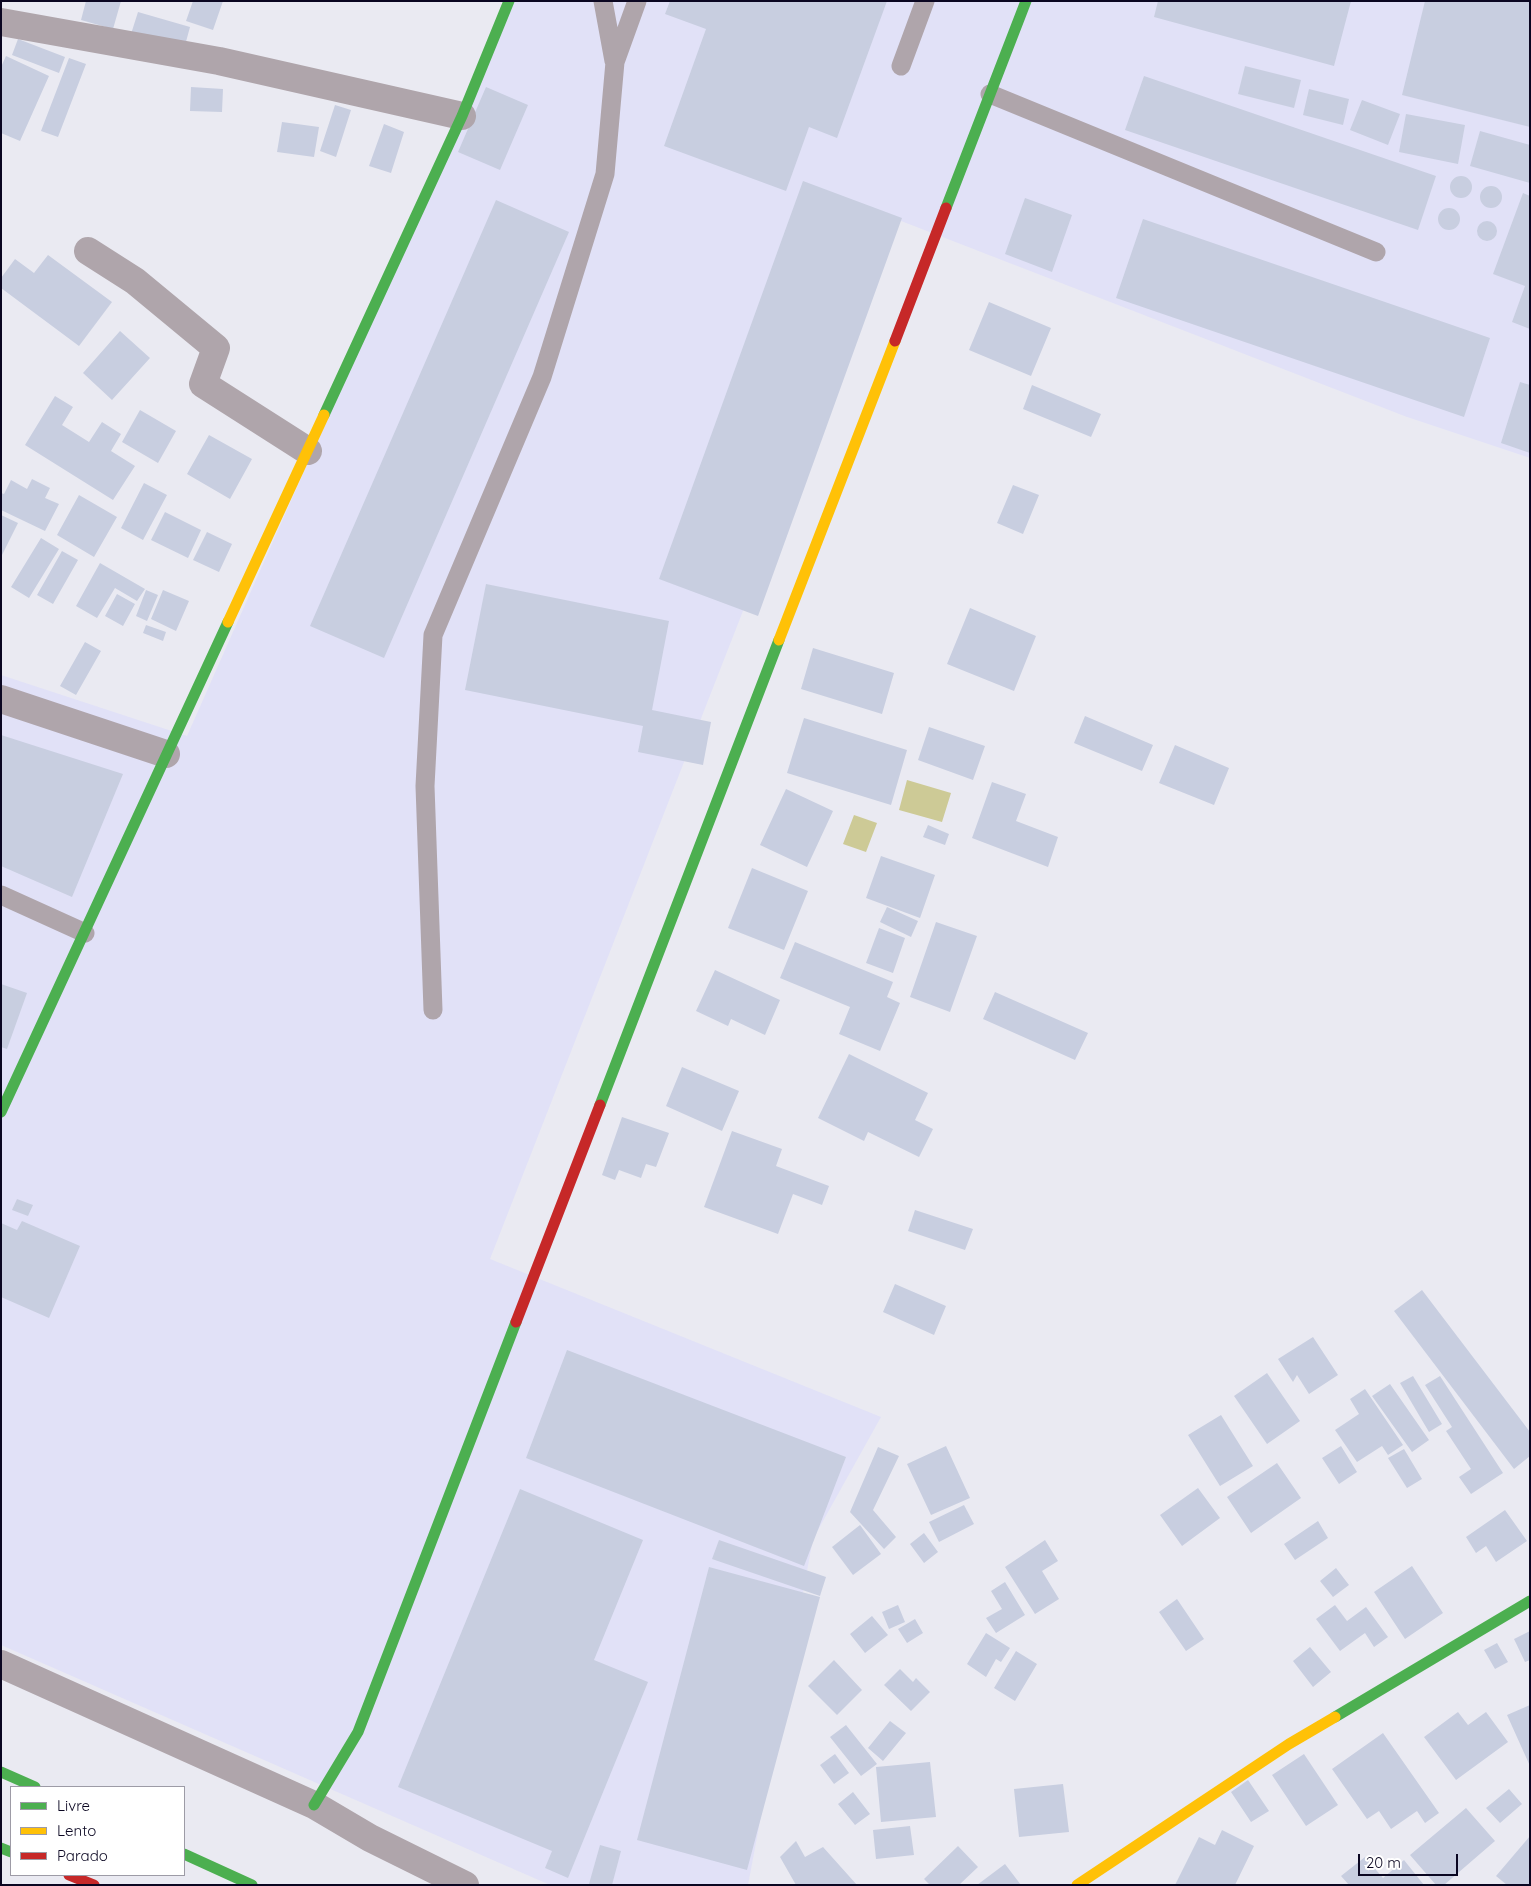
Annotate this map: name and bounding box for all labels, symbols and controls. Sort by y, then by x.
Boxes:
legend [10,1786,185,1876]
text: Livre [57,1796,90,1815]
text: Lento [57,1821,96,1840]
scale bar [1361,1844,1461,1876]
text: Parado [57,1846,108,1865]
text: 20 m [1366,1853,1401,1872]

